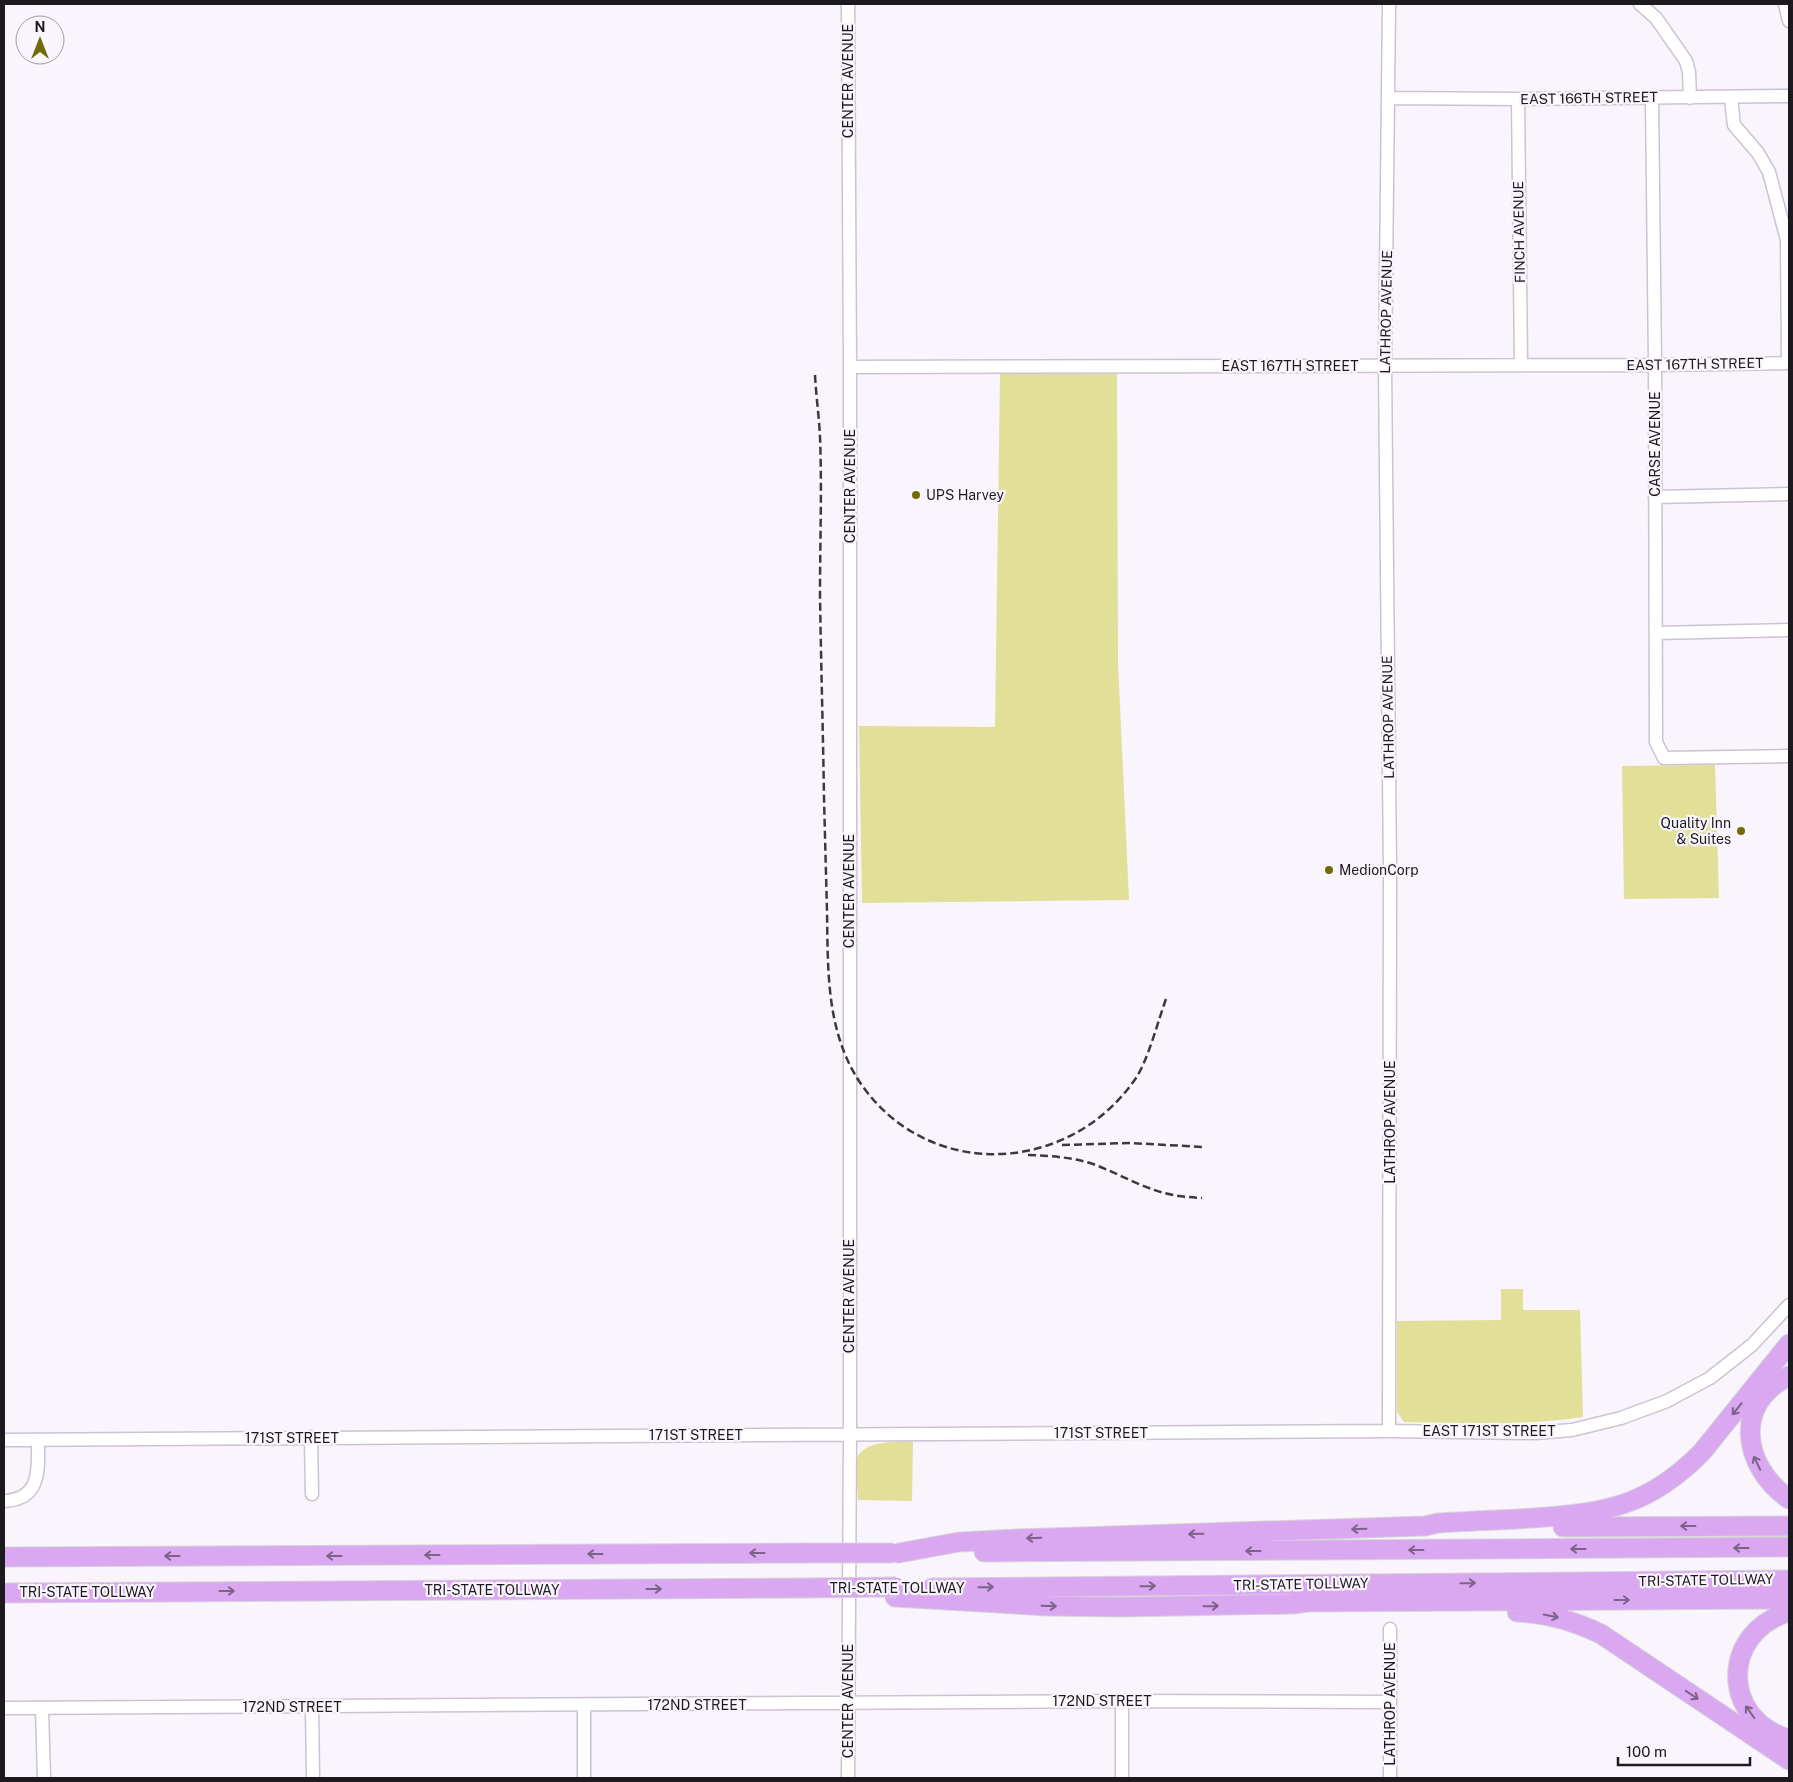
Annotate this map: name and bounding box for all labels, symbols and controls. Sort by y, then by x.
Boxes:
north arrow [15,15,65,65]
text: N [35,19,45,35]
street label: CENTER AVENUE [840,24,856,138]
street label: EAST 166TH STREET [1520,89,1658,107]
street label: FINCH AVENUE [1510,181,1528,283]
street label: LATHROP AVENUE [1377,250,1395,374]
street label: EAST 167TH STREET [1626,355,1764,373]
street label: EAST 167TH STREET [1221,358,1359,374]
street label: CARSE AVENUE [1647,391,1663,497]
street label: CENTER AVENUE [842,429,858,543]
place label: UPS Harvey [926,487,1004,503]
marker: UPS Harvey [910,489,922,501]
street label: LATHROP AVENUE [1379,655,1397,779]
place label: Quality Inn & Suites [1661,815,1731,847]
marker: Quality Inn & Suites [1735,825,1747,837]
street label: CENTER AVENUE [841,834,857,948]
place label: MedionCorp [1339,862,1418,878]
marker: MedionCorp [1323,864,1335,876]
street label: LATHROP AVENUE [1382,1060,1398,1184]
street label: CENTER AVENUE [841,1239,857,1353]
one-way arrow [1731,1402,1742,1415]
street label: EAST 171ST STREET [1422,1423,1556,1439]
street label: 171ST STREET [1054,1425,1148,1441]
street label: 171ST STREET [649,1427,743,1443]
street label: 171ST STREET [245,1430,339,1446]
one-way arrow [1752,1456,1761,1471]
one-way arrow [1680,1521,1696,1531]
one-way arrow [1351,1524,1367,1533]
one-way arrow [1188,1529,1204,1538]
one-way arrow [1026,1533,1042,1543]
one-way arrow [1733,1543,1749,1553]
one-way arrow [1570,1544,1586,1554]
one-way arrow [1408,1545,1424,1555]
one-way arrow [1245,1546,1262,1556]
one-way arrow [749,1548,766,1558]
one-way arrow [587,1549,603,1559]
one-way arrow [424,1550,440,1560]
one-way arrow [164,1551,180,1561]
one-way arrow [327,1551,343,1561]
street label: TRI-STATE TOLLWAY [1638,1571,1774,1589]
street label: TRI-STATE TOLLWAY [1233,1575,1369,1593]
one-way arrow [1460,1578,1476,1588]
street label: TRI-STATE TOLLWAY [830,1580,965,1596]
one-way arrow [1140,1581,1156,1590]
street label: TRI-STATE TOLLWAY [425,1582,560,1598]
one-way arrow [977,1582,993,1592]
street label: TRI-STATE TOLLWAY [20,1584,155,1600]
one-way arrow [645,1584,661,1594]
one-way arrow [219,1586,235,1596]
one-way arrow [1614,1596,1630,1605]
one-way arrow [1040,1601,1056,1611]
one-way arrow [1202,1601,1219,1611]
one-way arrow [1543,1612,1559,1621]
street label: LATHROP AVENUE [1382,1642,1398,1766]
street label: CENTER AVENUE [840,1644,856,1758]
one-way arrow [1685,1689,1699,1700]
street label: 172ND STREET [1052,1693,1152,1709]
street label: 172ND STREET [647,1697,747,1713]
street label: 172ND STREET [242,1699,342,1715]
one-way arrow [1745,1705,1755,1719]
scale bar [1618,1734,1750,1766]
text: 100 m [1626,1743,1667,1760]

